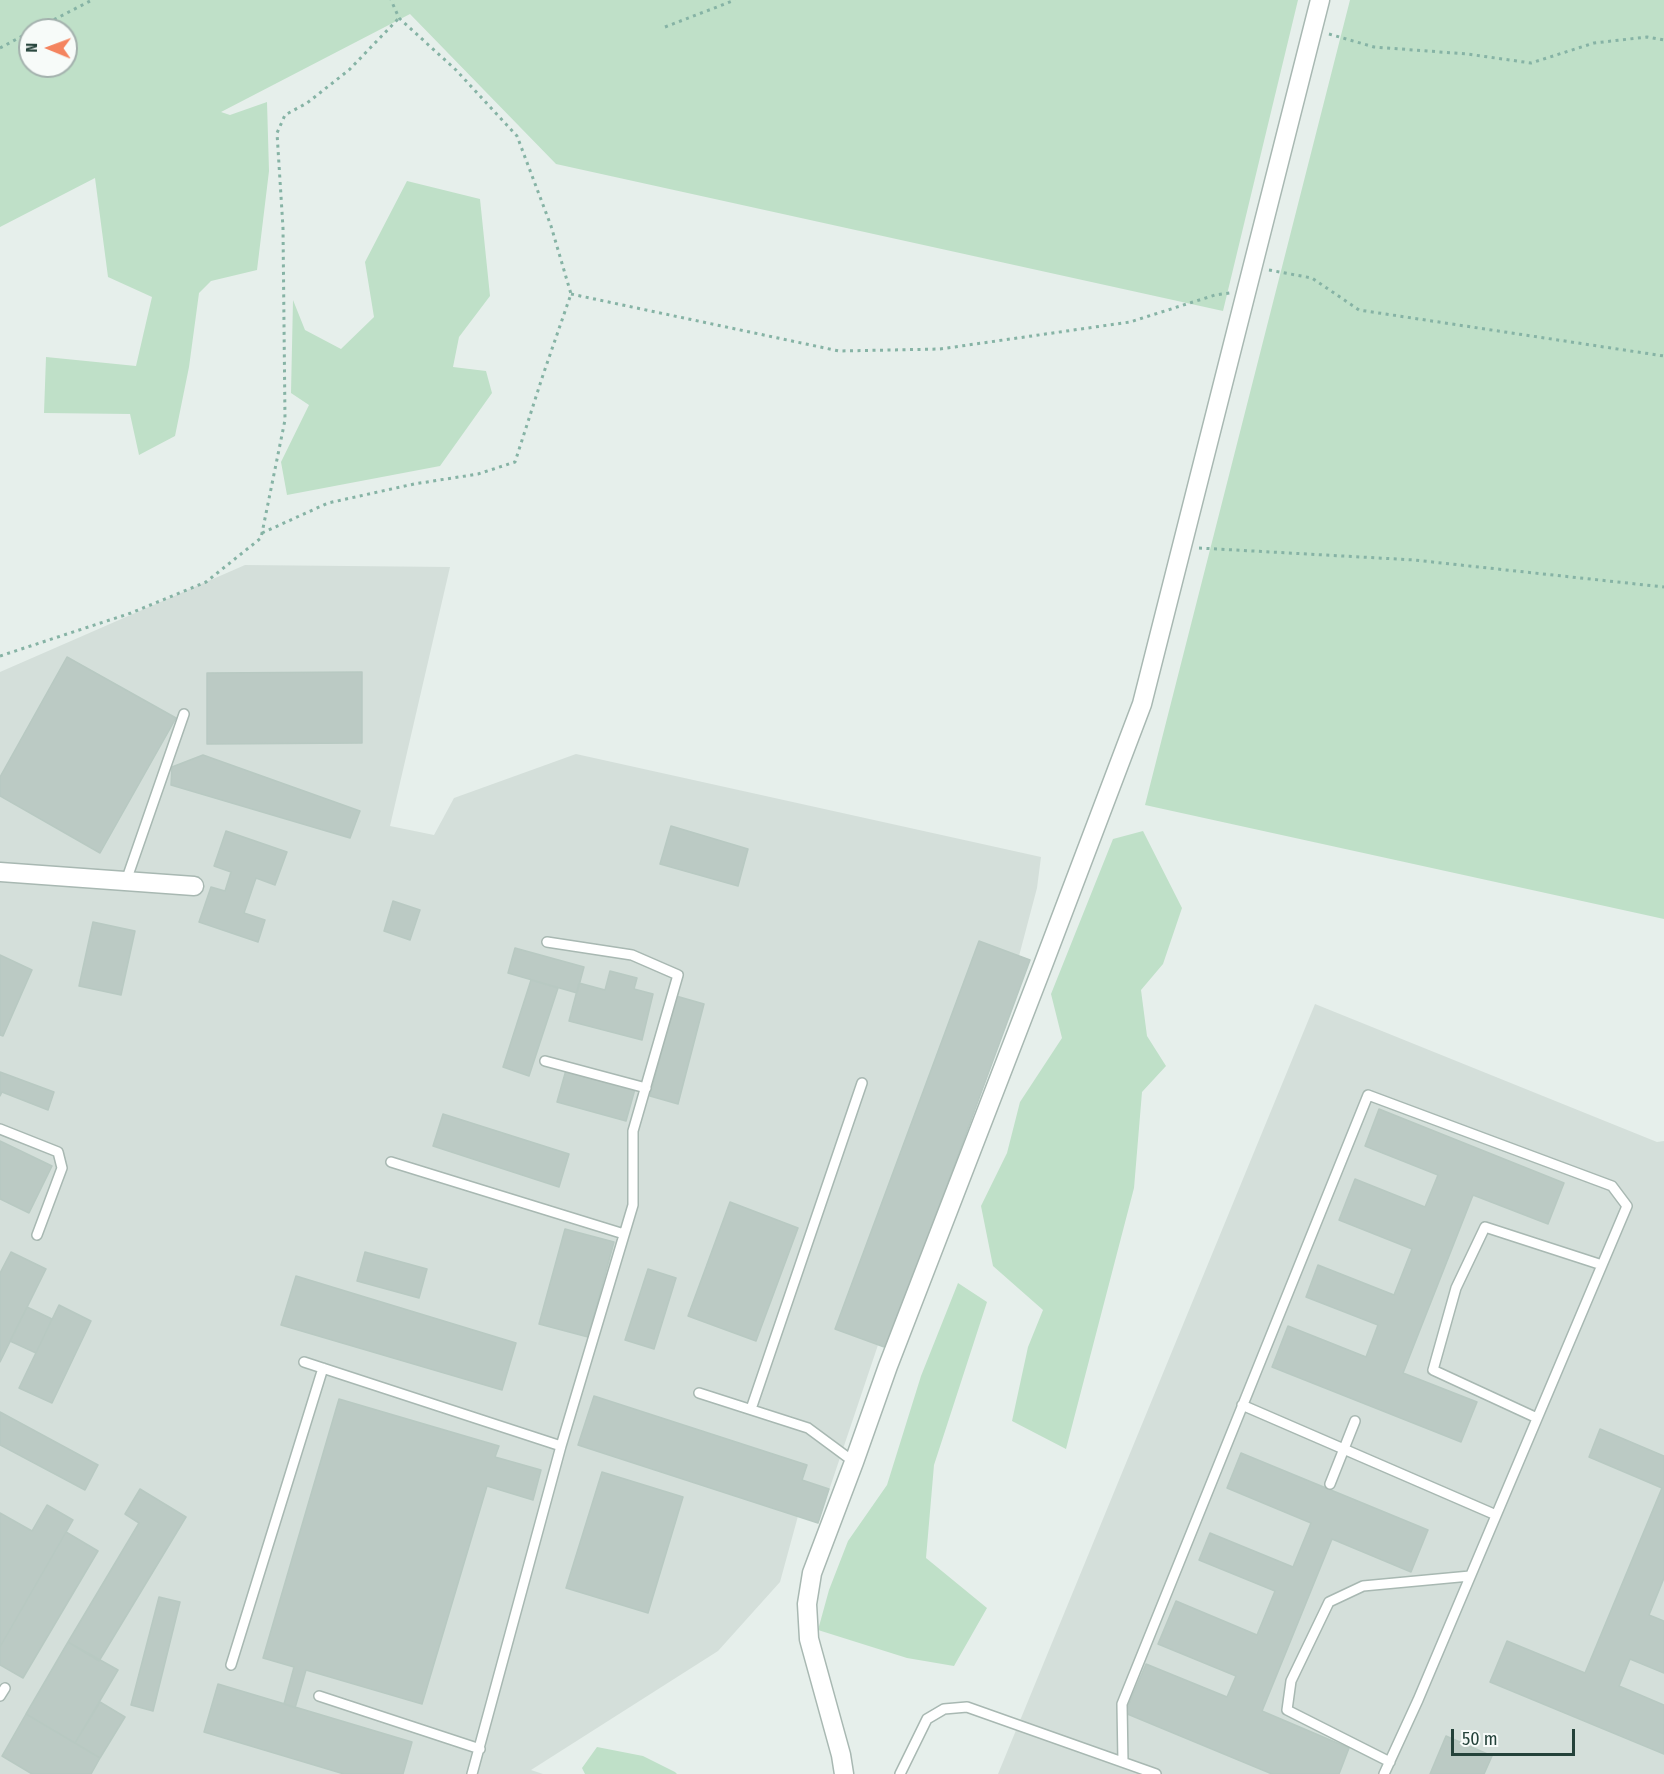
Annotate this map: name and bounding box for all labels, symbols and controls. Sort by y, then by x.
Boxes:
north arrow [18,18,78,78]
text: N [22,43,41,53]
scale bar [1454,1717,1578,1755]
text: 50 m [1462,1728,1498,1750]

